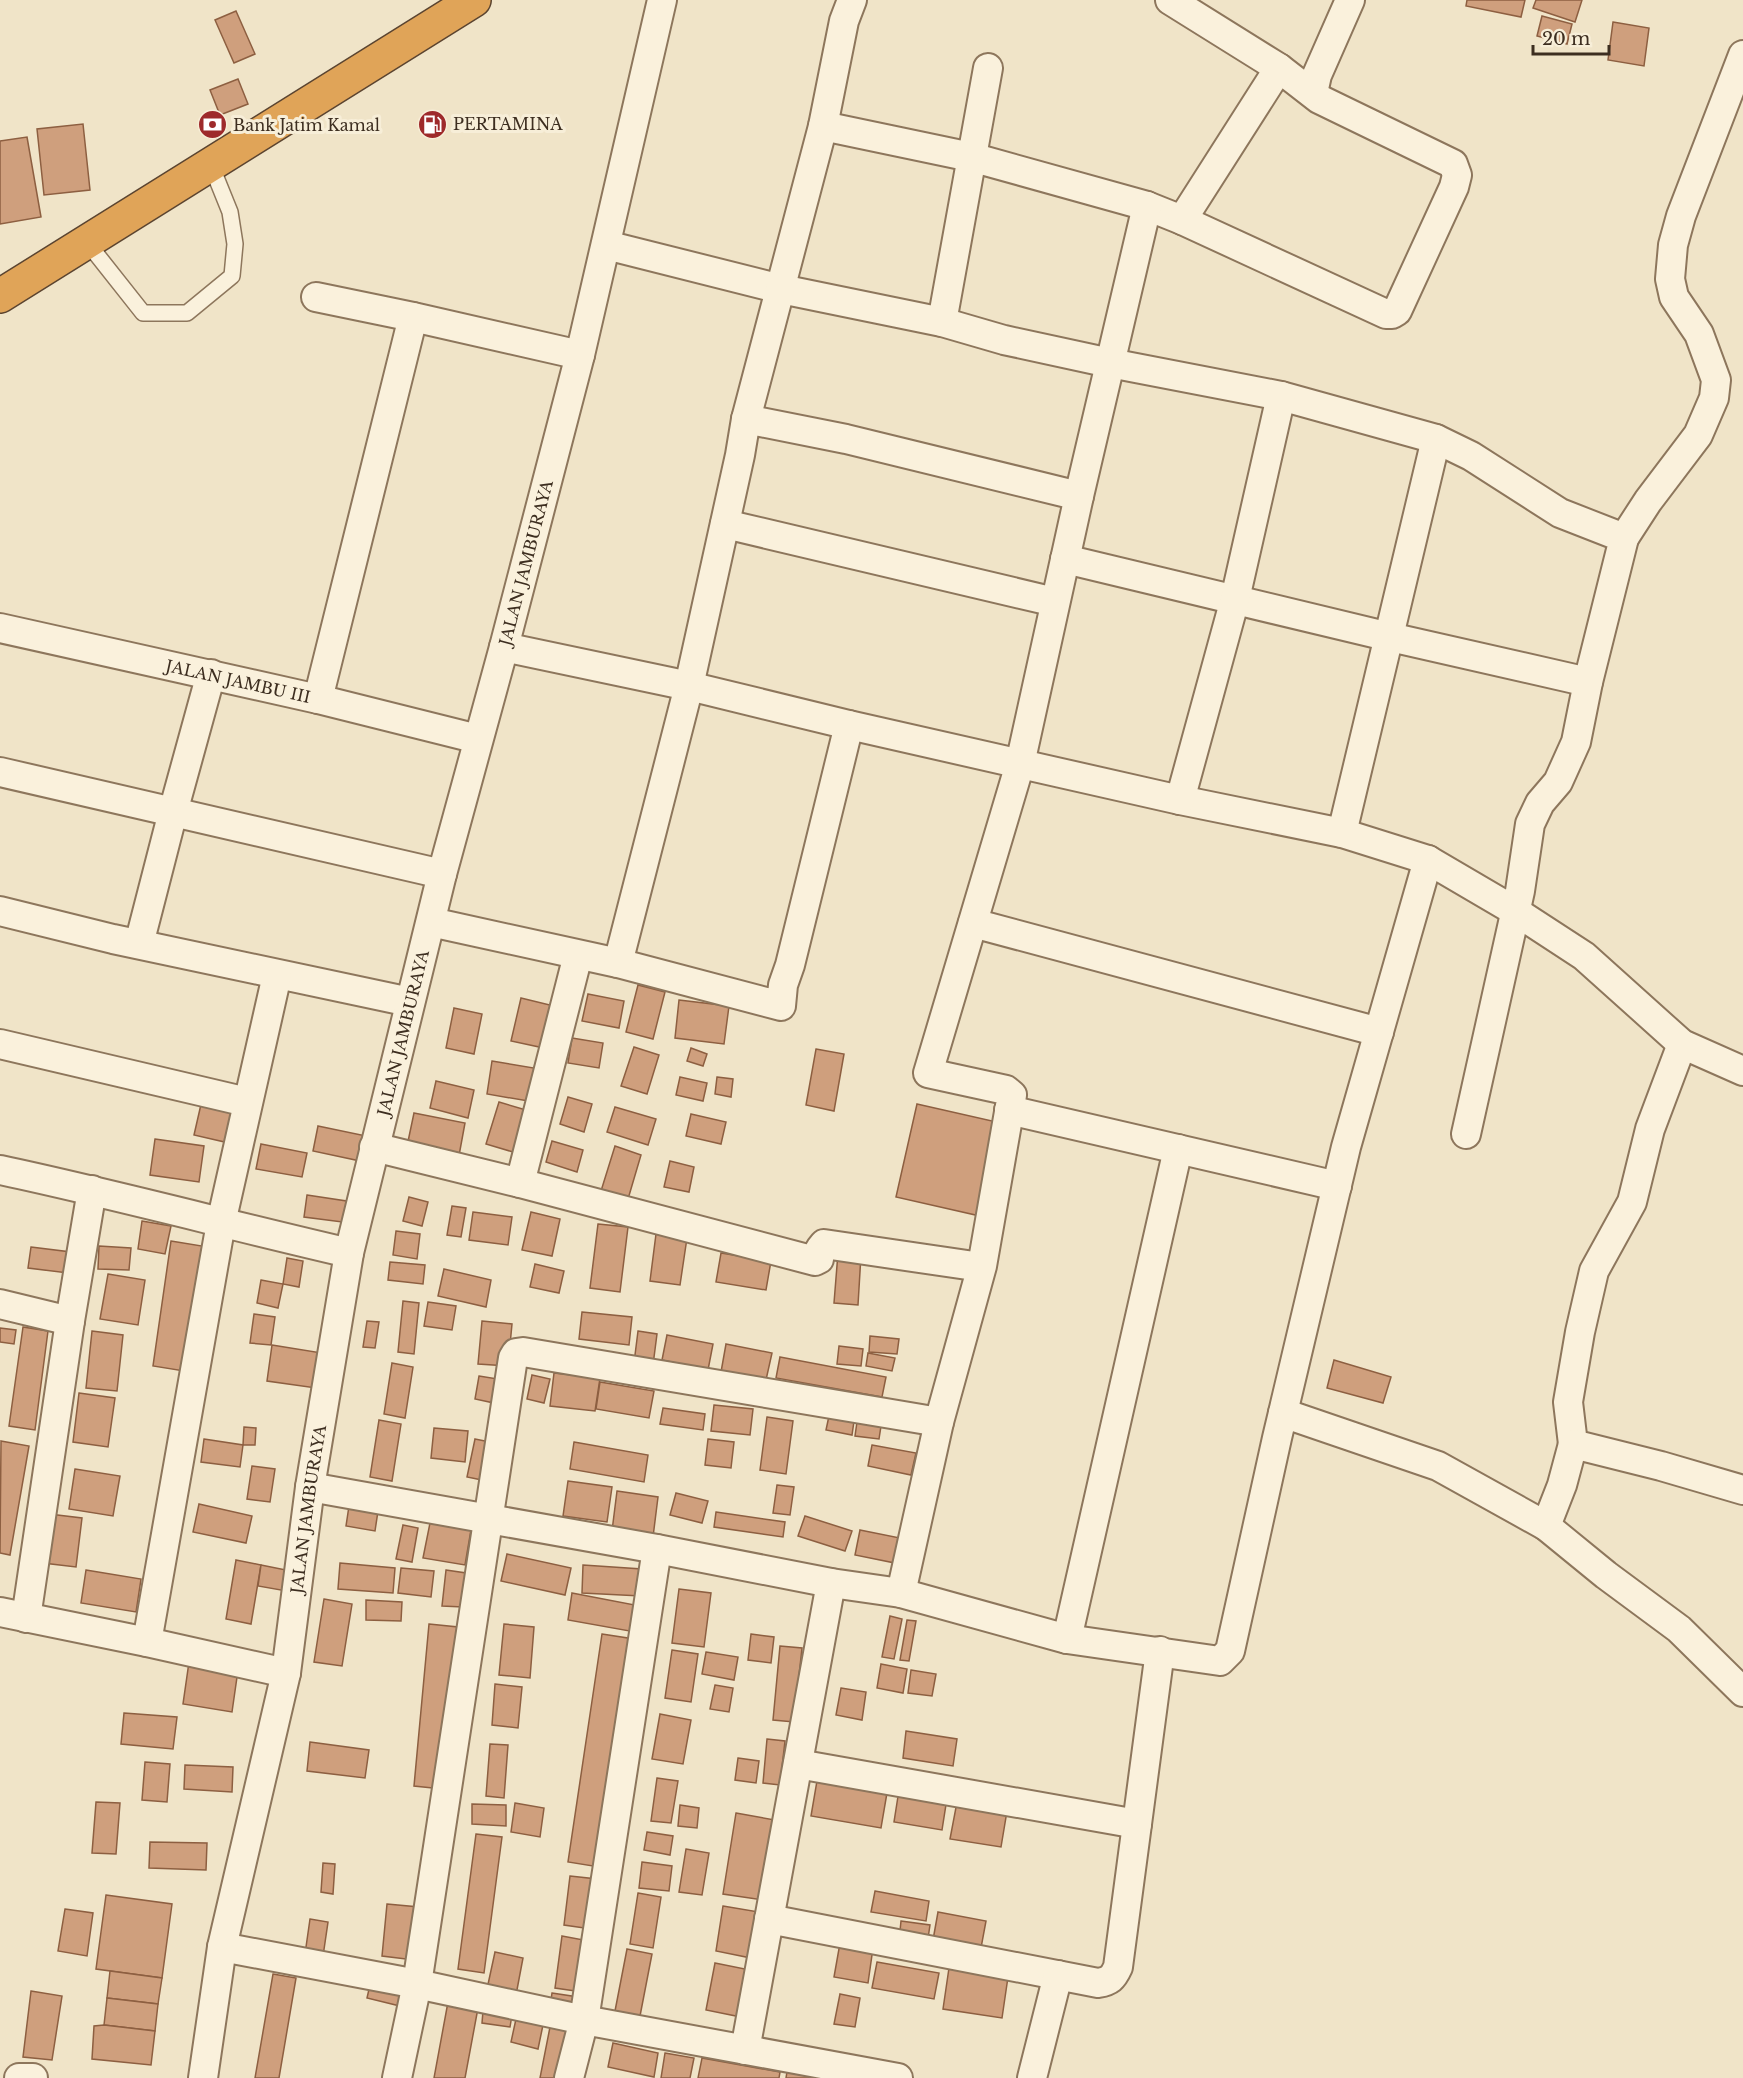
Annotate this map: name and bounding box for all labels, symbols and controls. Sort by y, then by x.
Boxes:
scale bar [1533,18,1610,56]
text: 20 m [1542,28,1590,50]
fuel station icon: PERTAMINA [416,108,448,140]
bank icon: Bank Jatim Kamal [196,109,228,141]
place label: PERTAMINA [453,114,563,134]
place label: Bank Jatim Kamal [233,115,380,135]
street label: JALAN JAMBURAYA [494,477,557,650]
street label: JALAN JAMBU III [162,655,312,707]
street label: JALAN JAMBURAYA [373,947,433,1120]
street label: JALAN JAMBURAYA [286,1423,330,1597]

